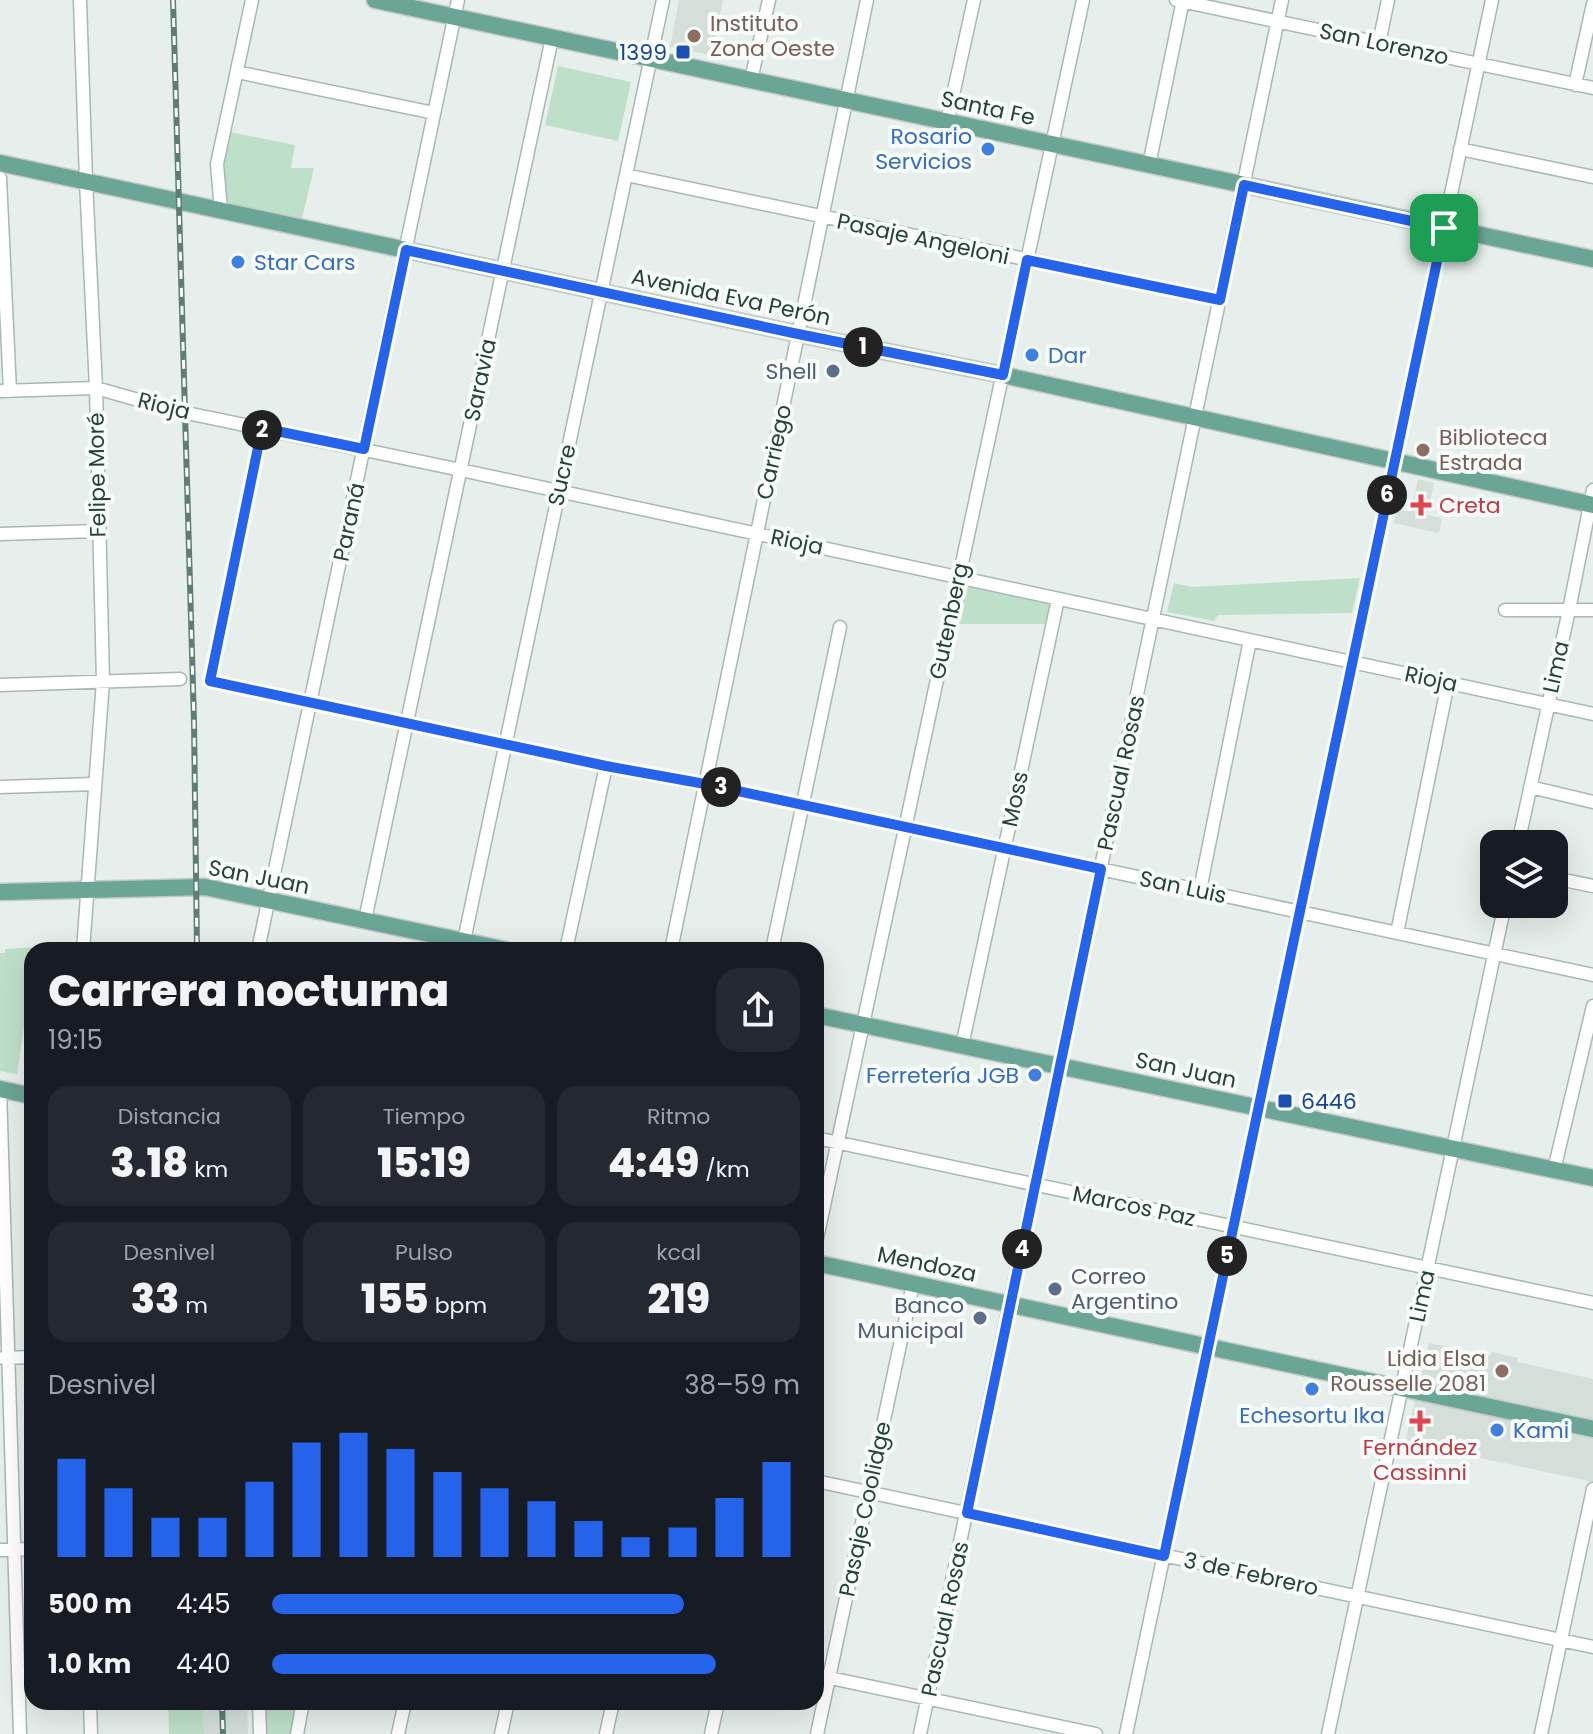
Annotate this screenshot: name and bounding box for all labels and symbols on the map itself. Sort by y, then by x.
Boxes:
place label: Instituto Zona Oeste [710,8,835,64]
street label: San Lorenzo [1317,15,1451,73]
marker: Instituto Zona Oeste [685,27,703,45]
place label: 1399 [619,37,667,68]
marker: 1399 [674,43,692,61]
street label: Santa Fe [938,83,1038,133]
place label: Rosario Servicios [875,121,972,177]
marker: Rosario Servicios [979,140,997,158]
pin [1410,194,1478,262]
street label: Pasaje Angeloni [834,206,1012,272]
place label: Star Cars [254,247,355,278]
marker: Star Cars [229,253,247,271]
street label: Avenida Eva Perón [628,261,834,333]
pin: 1 [843,327,883,367]
street label: Saravia [456,336,504,424]
place label: Dar [1048,340,1087,371]
marker: Dar [1023,346,1041,364]
place label: Shell [766,356,817,387]
marker: Shell [824,362,842,380]
street label: Rioja [134,385,194,427]
street label: Carriego [749,402,799,502]
pin: 2 [242,410,282,450]
street label: Felipe Moré [80,412,114,538]
place label: Biblioteca Estrada [1439,422,1548,478]
street label: Sucre [540,441,584,509]
marker: Biblioteca Estrada [1414,441,1432,459]
pin: 6 [1367,475,1407,515]
street label: Paraná [326,480,372,564]
place label: Creta [1439,490,1501,521]
marker: Creta [1410,494,1432,516]
street label: Rioja [768,521,826,563]
street label: Gutenberg [922,560,976,682]
street label: Lima [1535,638,1577,696]
street label: Rioja [1402,658,1460,700]
street label: Pascual Rosas [1089,693,1153,853]
pin: 3 [701,767,741,807]
street label: Moss [994,768,1036,830]
street label: San Juan [206,852,312,902]
street label: San Luis [1137,863,1229,911]
street label: San Juan [1133,1044,1239,1096]
place label: Ferretería JGB [866,1060,1019,1091]
marker: Ferretería JGB [1026,1066,1044,1084]
place label: 6446 [1301,1086,1357,1117]
marker: 6446 [1276,1092,1294,1110]
street label: Marcos Paz [1070,1178,1198,1234]
pin: 4 [1002,1229,1042,1269]
pin: 5 [1207,1236,1247,1276]
street label: Mendoza [875,1238,979,1290]
place label: Correo Argentino [1071,1261,1178,1317]
street label: Lima [1401,1267,1443,1325]
marker: Correo Argentino [1046,1280,1064,1298]
place label: Banco Municipal [858,1290,964,1346]
marker: Banco Municipal [971,1309,989,1327]
place label: Lidia Elsa Rousselle 2081 [1330,1343,1486,1399]
marker: Lidia Elsa Rousselle 2081 [1493,1362,1511,1380]
marker: Echesortu Ika [1303,1380,1321,1398]
place label: Echesortu Ika [1239,1400,1385,1431]
marker: Fernández Cassinni [1411,1412,1429,1430]
place label: Kami [1513,1415,1569,1446]
street label: Pasaje Coolidge [831,1419,899,1599]
marker: Kami [1488,1421,1506,1439]
place label: Fernández Cassinni [1363,1432,1477,1488]
street label: Pascual Rosas [913,1539,977,1699]
street label: 3 de Febrero [1181,1545,1321,1603]

